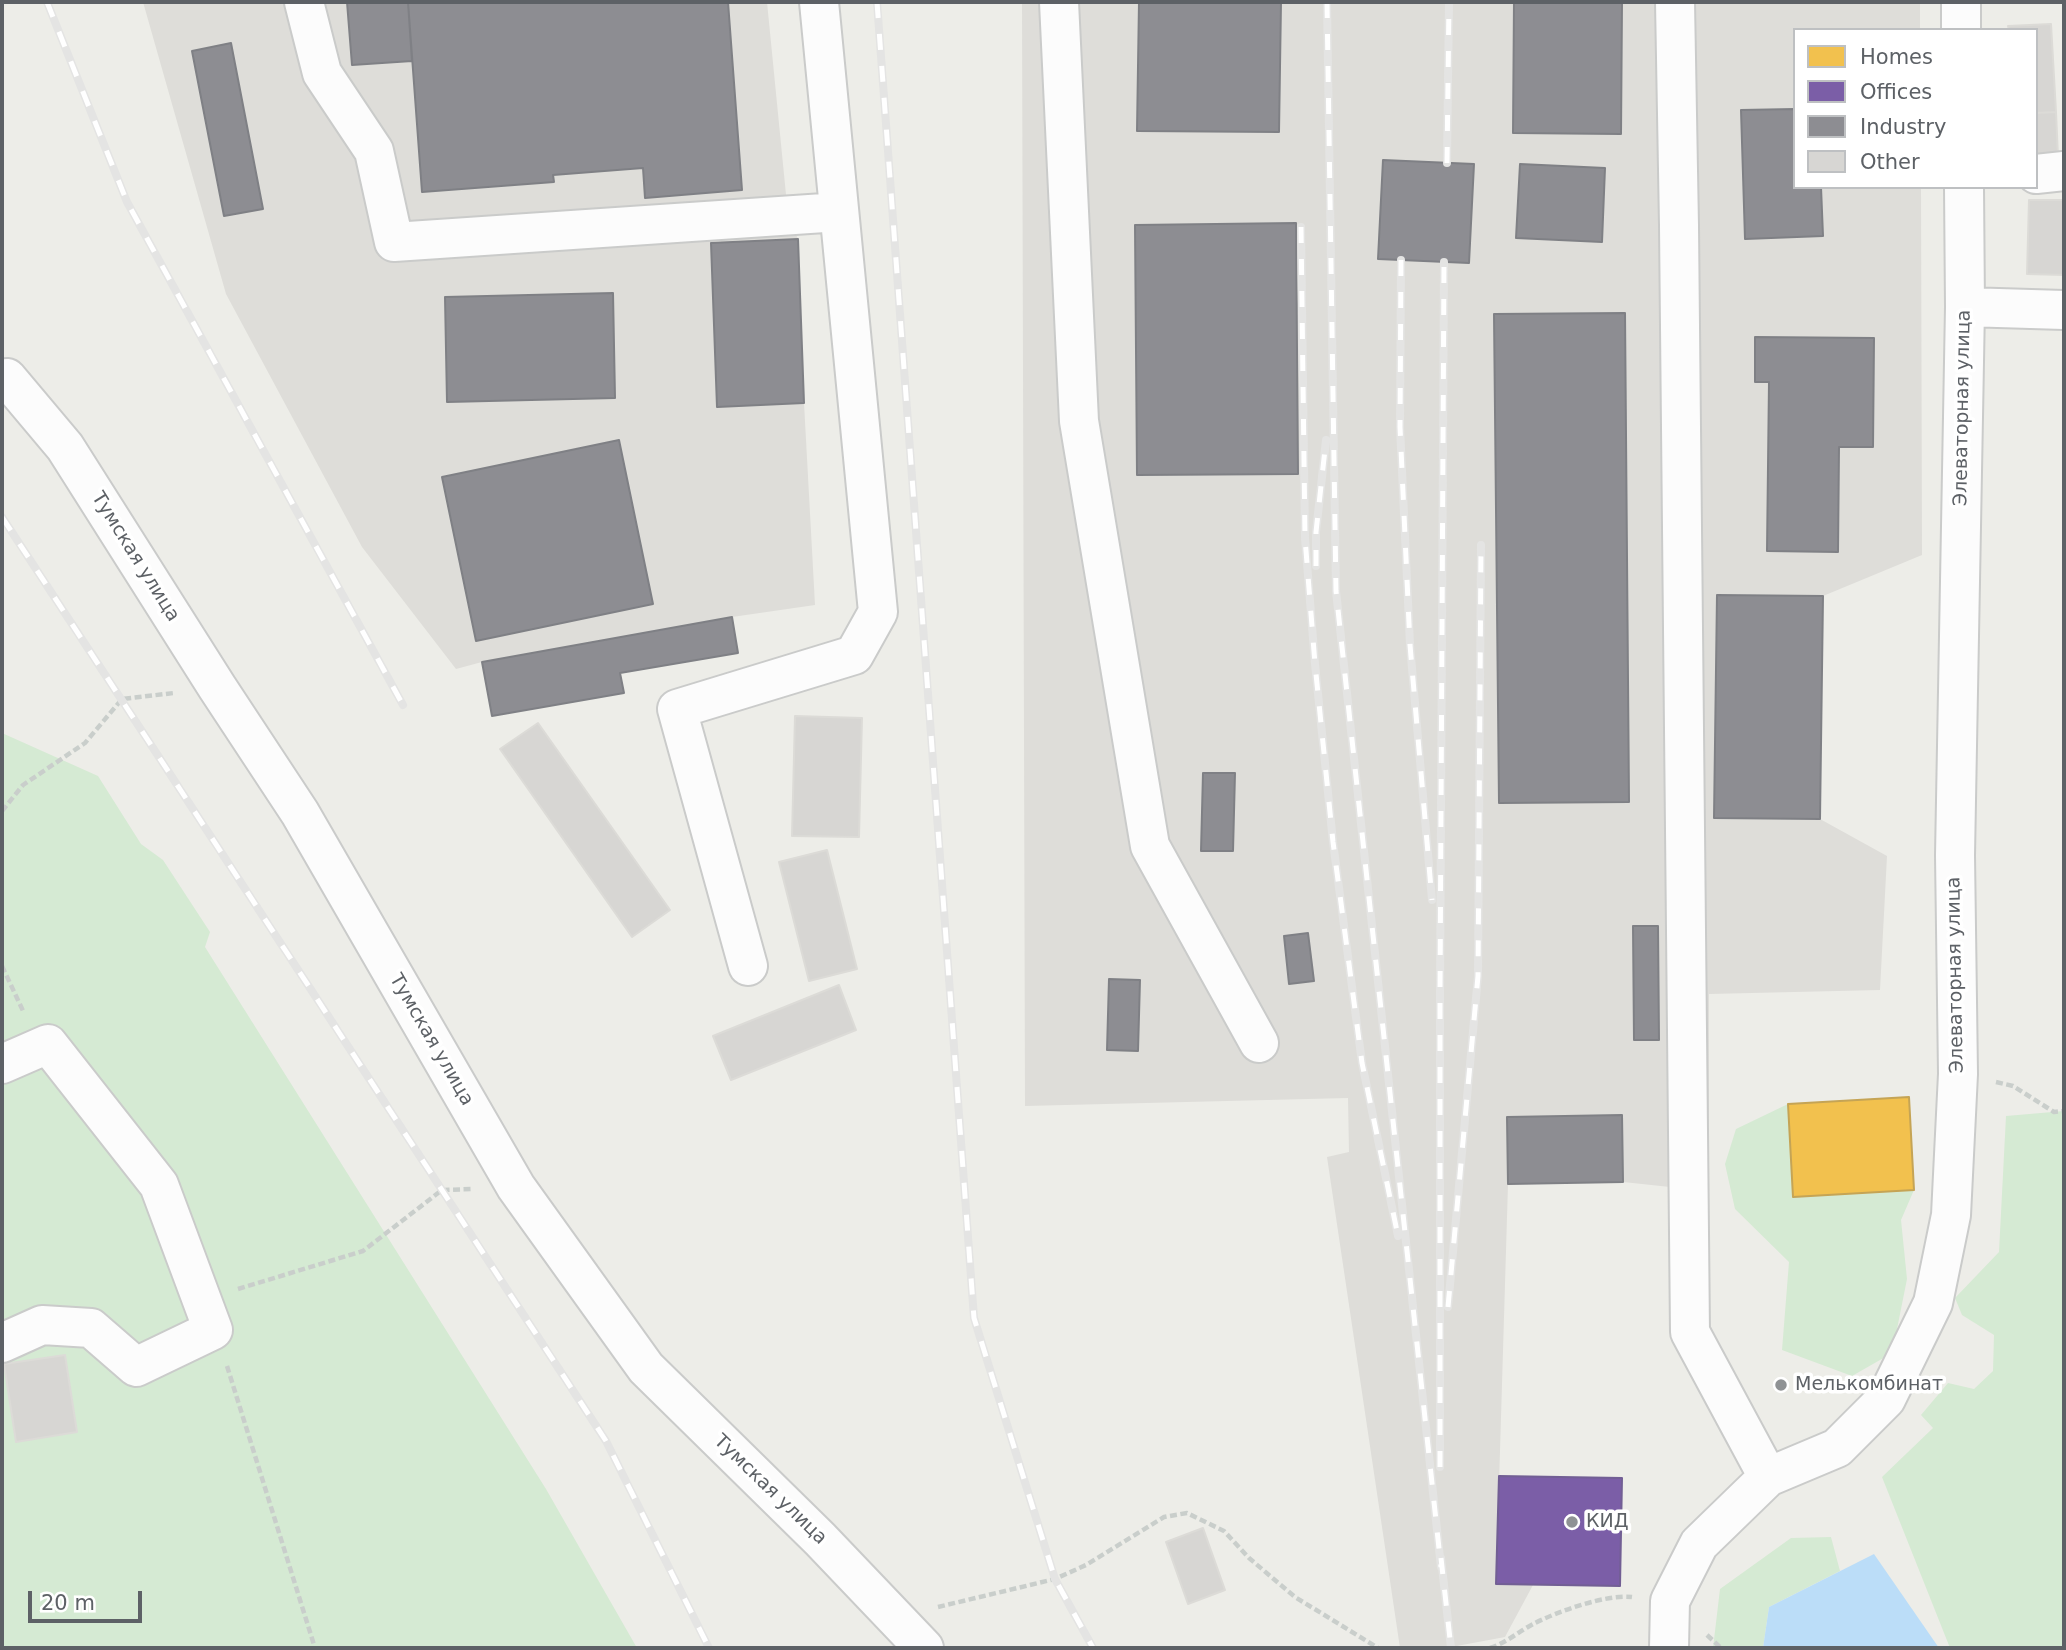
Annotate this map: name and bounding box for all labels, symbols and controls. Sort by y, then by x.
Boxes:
legend [1793,28,2038,189]
text: Homes [1860,45,1933,69]
text: Offices [1860,80,1932,104]
text: Industry [1860,115,1946,139]
text: Other [1860,150,1920,174]
street label: Элеваторная улица [1950,310,1976,506]
street label: Тумская улица [86,488,184,626]
street label: Элеваторная улица [1943,877,1969,1073]
street label: Тумская улица [384,970,478,1110]
place label: Мелькомбинат [1795,1374,1943,1396]
marker: Мелькомбинат [1773,1377,1789,1393]
street label: Тумская улица [709,1430,831,1550]
place label: КИД [1586,1511,1629,1533]
marker: КИД [1564,1514,1580,1530]
scale bar [32,1576,145,1620]
text: 20 m [41,1591,95,1615]

